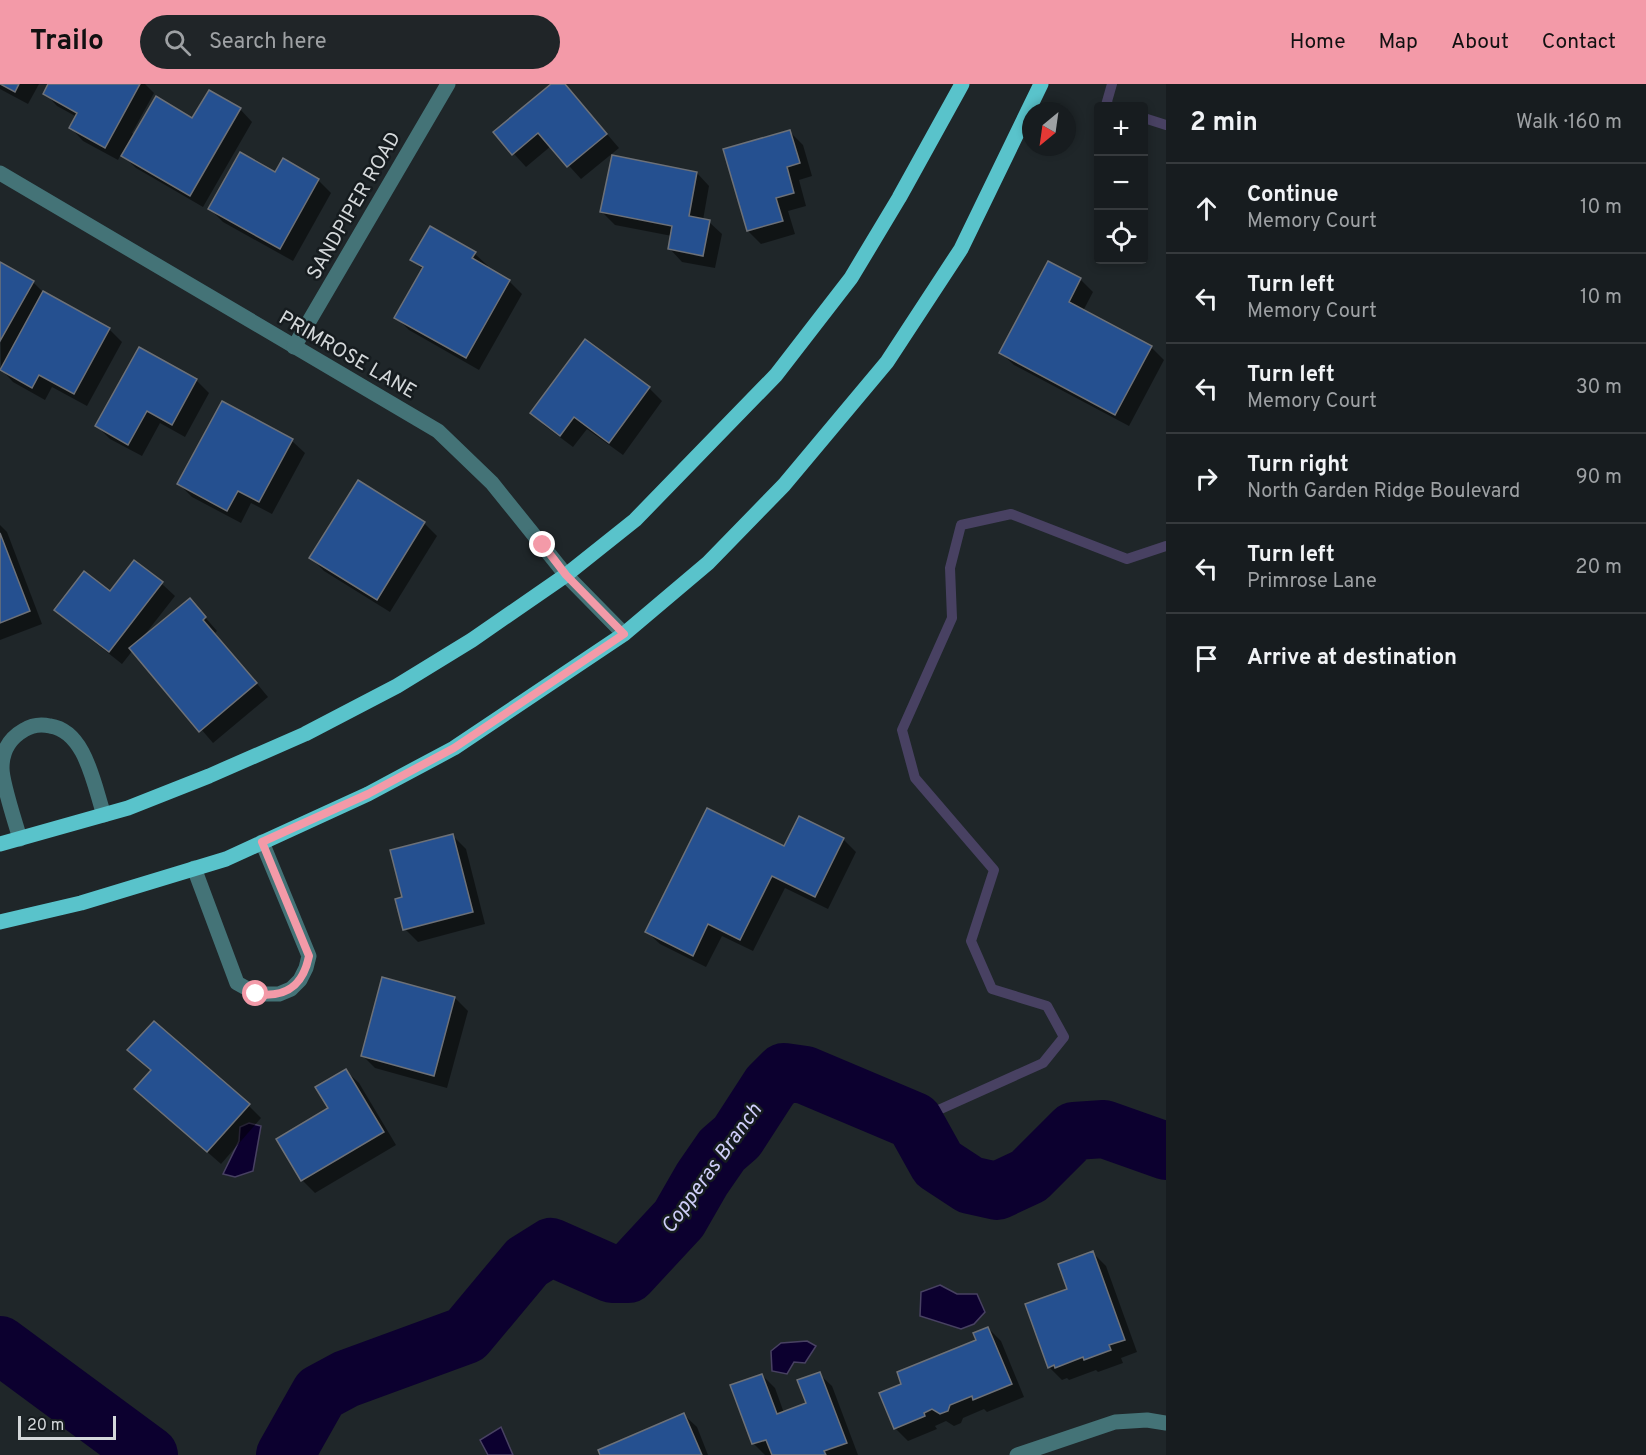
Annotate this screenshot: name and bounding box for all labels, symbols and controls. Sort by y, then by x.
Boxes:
search box [140,15,560,69]
text: Trailo [30,24,104,60]
icon: search [161,26,194,59]
text: Search here [209,29,326,56]
text: Home [1290,29,1346,56]
text: Map [1379,29,1418,56]
text: About [1451,29,1509,56]
text: Contact [1542,29,1616,56]
north arrow [1022,102,1076,156]
map controls [1094,102,1148,264]
button: + [1094,102,1148,156]
text: 2 min [1190,107,1258,140]
text: Walk · 160 m [1516,110,1622,136]
street label: SANDPIPER ROAD [302,127,408,285]
button: − [1094,156,1148,210]
text: Continue [1247,182,1338,209]
icon: ahead [1190,192,1223,225]
text: 10 m [1580,195,1622,221]
text: Memory Court [1247,209,1377,235]
button: locate [1094,210,1148,264]
text: Turn left [1247,272,1335,299]
icon: left [1190,282,1223,315]
text: 10 m [1580,285,1622,311]
text: Memory Court [1247,299,1377,325]
street label: PRIMROSE LANE [273,306,421,406]
text: Turn left [1247,362,1335,389]
icon: left [1190,372,1223,405]
text: 30 m [1576,375,1622,401]
text: Memory Court [1247,389,1377,415]
text: Turn right [1247,452,1349,479]
icon: right [1190,462,1223,495]
text: 90 m [1576,465,1622,491]
text: North Garden Ridge Boulevard [1247,479,1520,505]
route end [529,531,555,557]
text: Turn left [1247,542,1335,569]
icon: left [1190,552,1223,585]
text: 20 m [1575,555,1622,581]
text: Primrose Lane [1247,569,1377,595]
icon: arrive [1190,642,1223,675]
text: Arrive at destination [1247,645,1457,672]
route start [242,980,268,1006]
water label: Copperas Branch [656,1098,769,1239]
scale bar [18,1413,116,1440]
text: 20 m [27,1416,64,1436]

